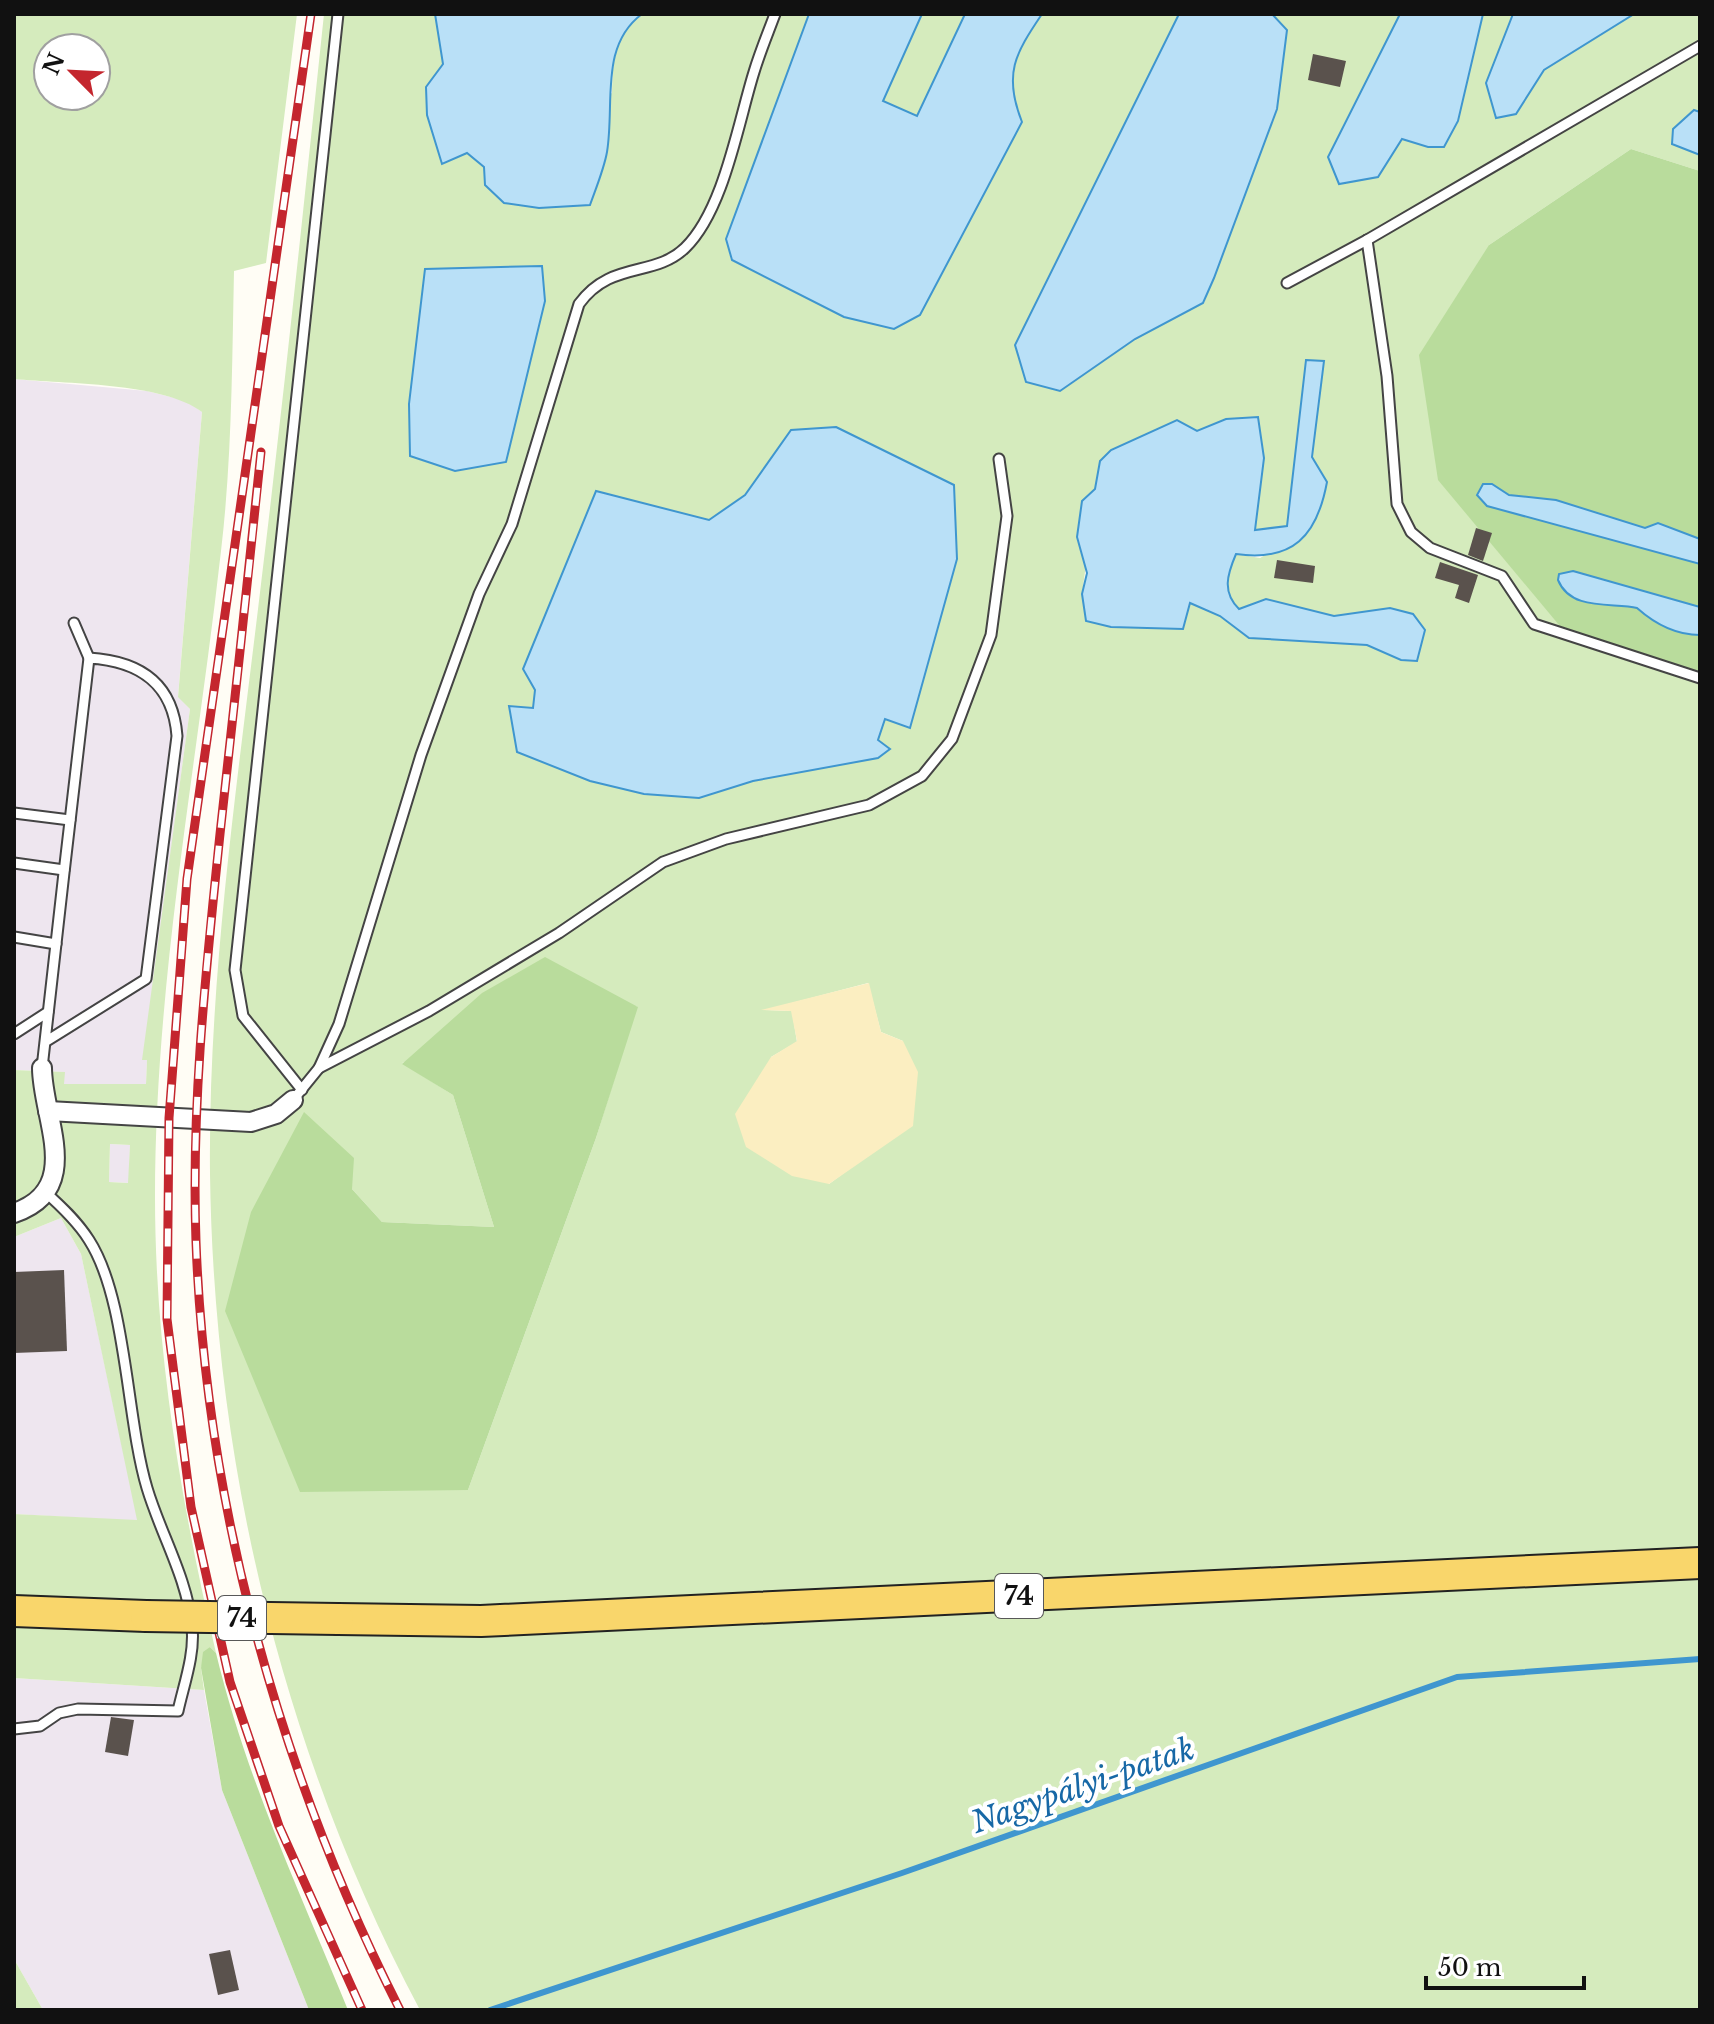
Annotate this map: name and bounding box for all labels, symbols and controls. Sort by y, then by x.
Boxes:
north arrow [32,32,112,112]
text: N [38,49,71,79]
road number: 74 [995,1574,1043,1618]
road number: 74 [218,1596,266,1640]
water label: Nagypályi-patak [966,1730,1199,1841]
scale bar [1426,1940,1584,1990]
text: 50 m [1438,1953,1502,1982]

